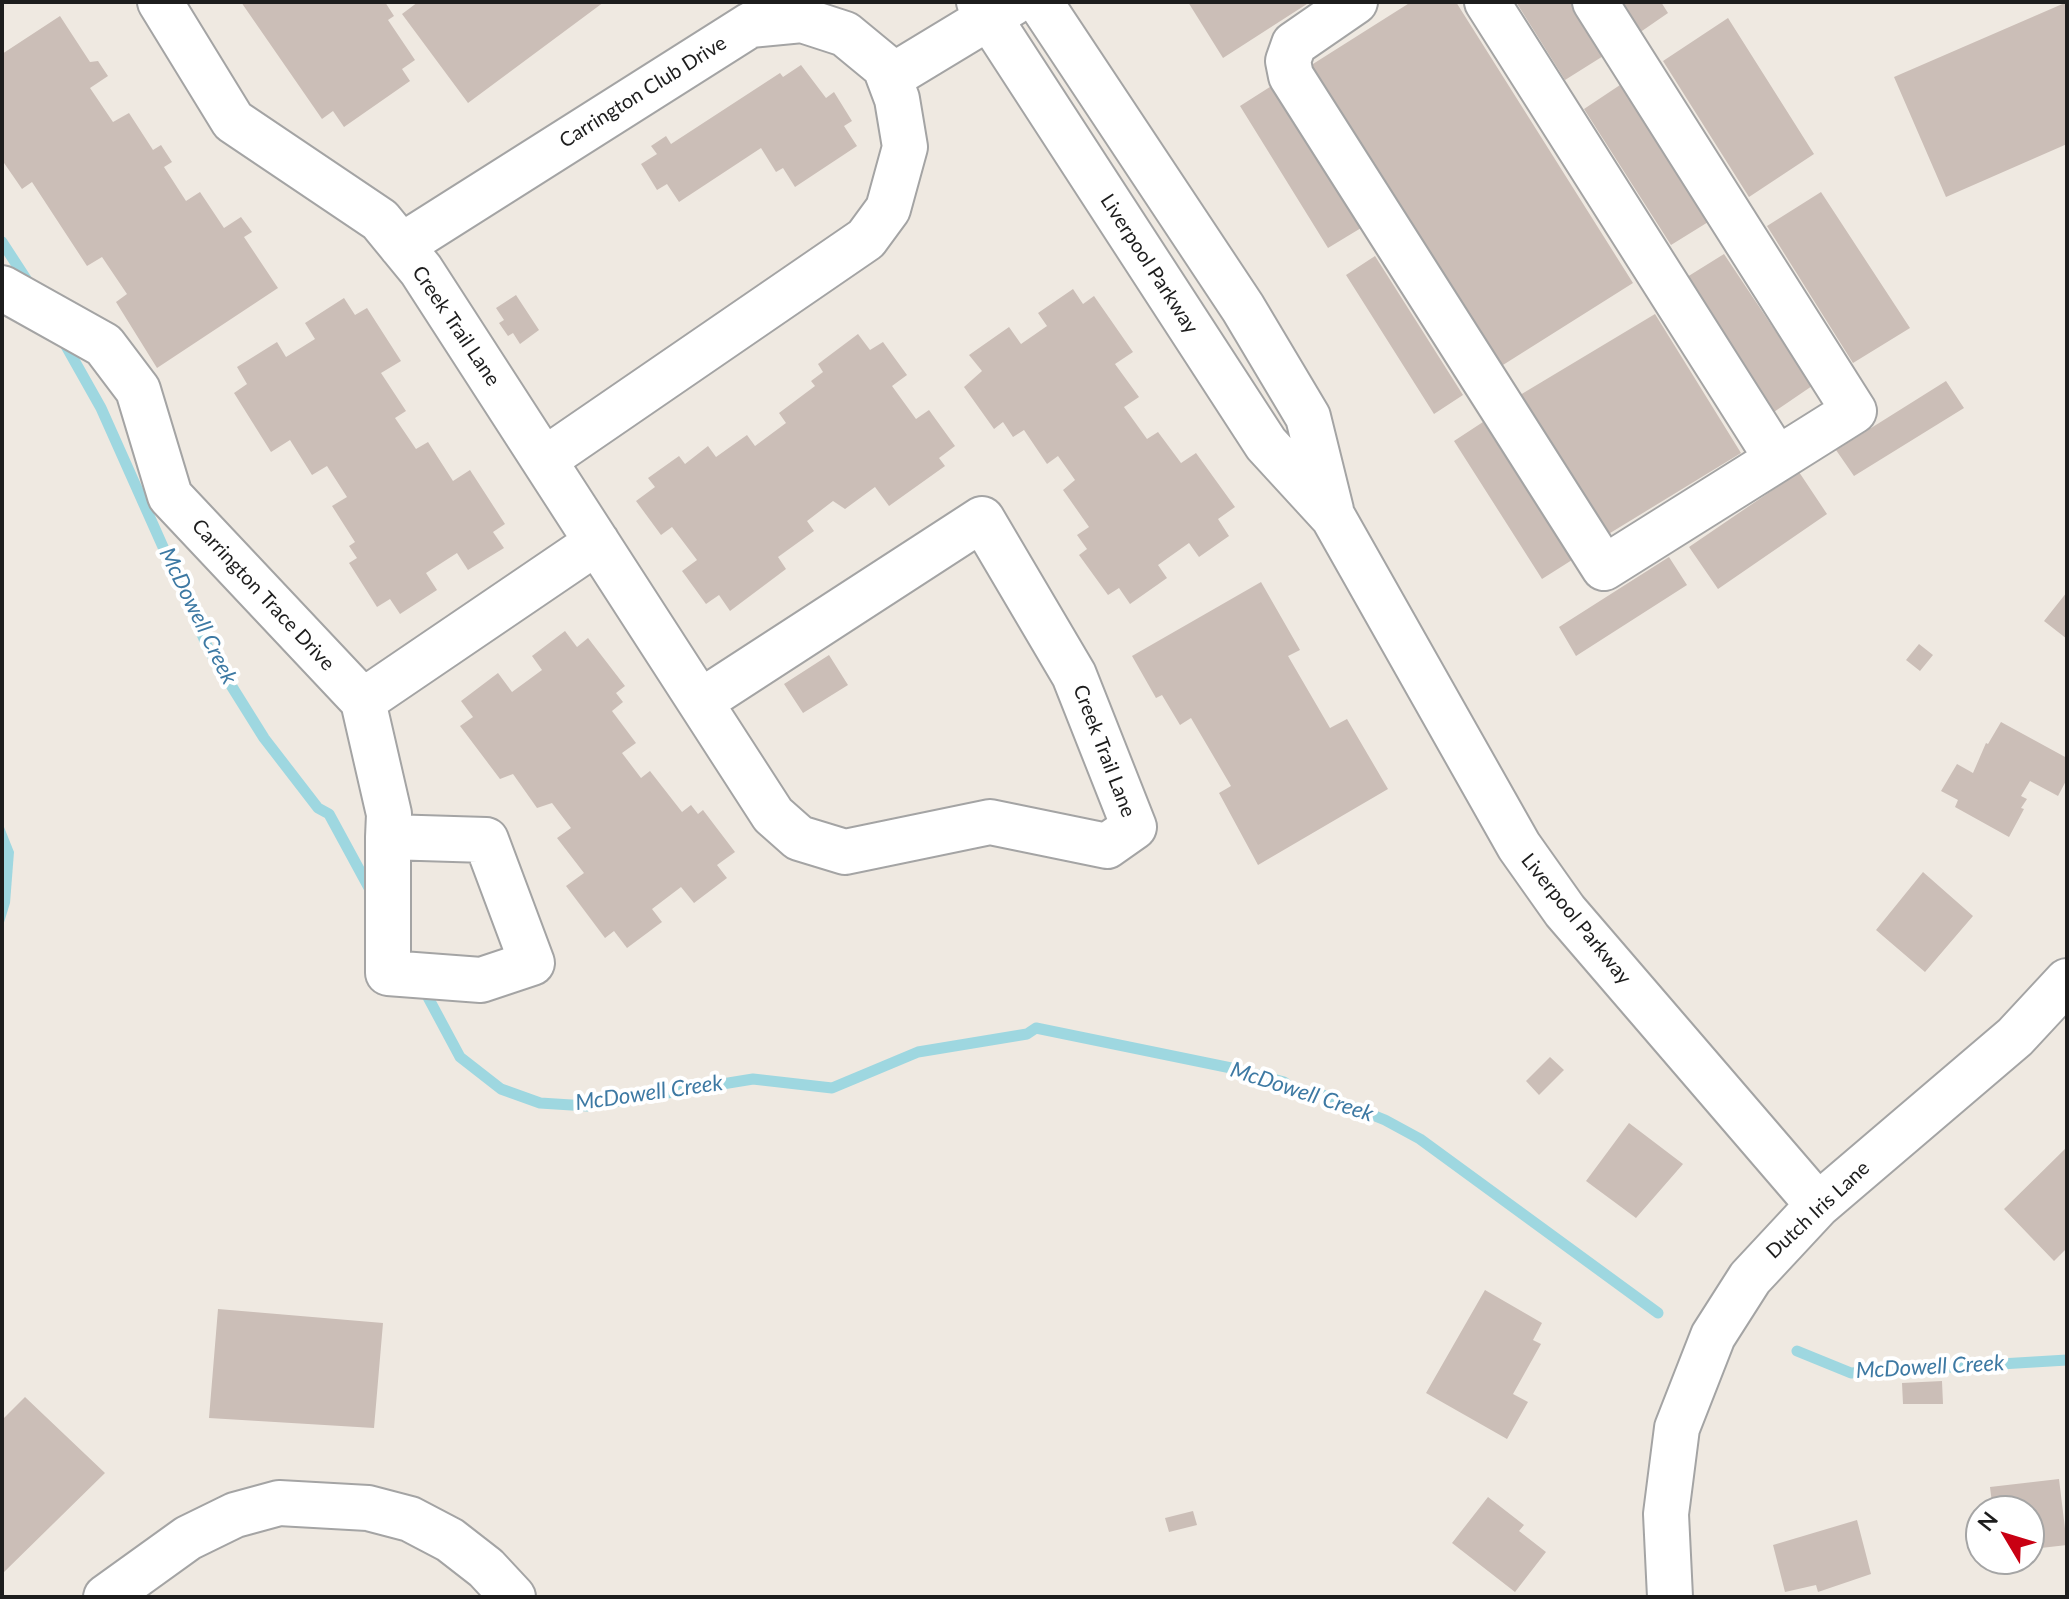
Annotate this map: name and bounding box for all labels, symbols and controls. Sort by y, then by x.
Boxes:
street label: Carrington Club Drive [555,31,731,153]
street label: Liverpool Parkway [1095,190,1203,338]
street label: Creek Trail Lane [407,261,505,391]
street label: Carrington Trace Drive [187,514,339,676]
water label: McDowell Creek [154,543,242,689]
street label: Creek Trail Lane [1068,681,1140,821]
street label: Liverpool Parkway [1516,849,1636,989]
water label: McDowell Creek [1227,1056,1377,1128]
water label: McDowell Creek [574,1070,724,1116]
street label: Dutch Iris Lane [1761,1156,1875,1264]
water label: McDowell Creek [1855,1350,2005,1384]
north arrow [1965,1495,2045,1575]
text: N [1971,1506,2003,1536]

